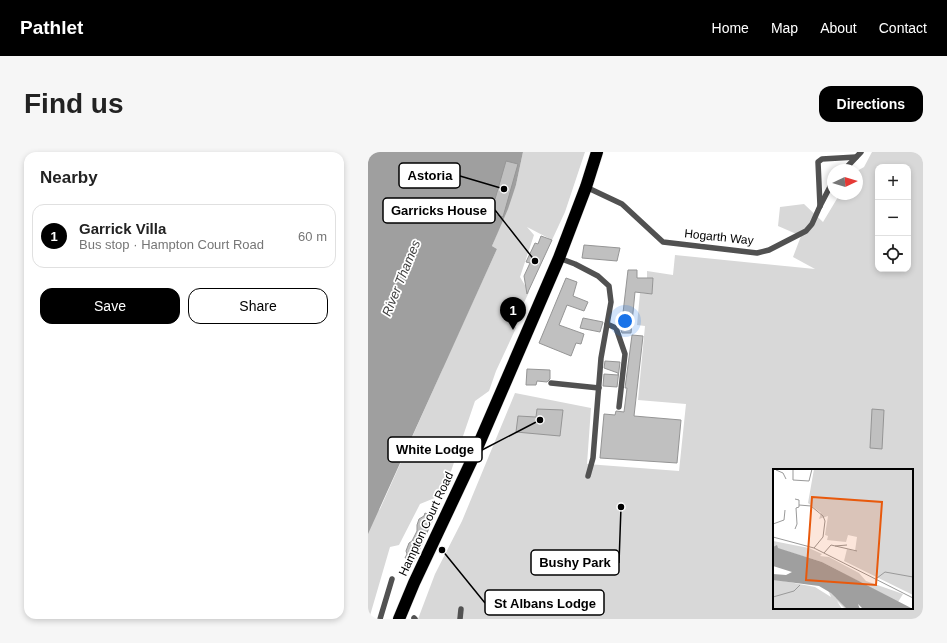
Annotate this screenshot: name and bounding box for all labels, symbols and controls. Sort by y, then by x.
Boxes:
text: Pathlet [20,17,83,38]
text: Home [712,20,749,36]
text: Map [771,20,798,36]
text: About [820,20,857,36]
text: Contact [879,20,927,36]
button: Directions [819,86,923,122]
text: Find us [24,88,124,119]
callout: Astoria [399,163,460,188]
north arrow [827,164,863,200]
map controls [875,164,911,272]
button: + [875,164,911,200]
text: Nearby [40,168,98,187]
text: Astoria [408,168,453,183]
callout: Garricks House [383,198,495,223]
button: − [875,200,911,236]
text: Garricks House [391,203,487,218]
text: Garrick Villa [79,220,166,237]
street label: Hogarth Way [684,226,754,248]
text: 1 [50,229,58,244]
text: 60 m [298,229,327,244]
button: locate [875,236,911,272]
text: Bus stop · Hampton Court Road [79,237,264,252]
water label: River Thames [379,237,423,318]
button: Save [40,288,180,324]
button: Share [188,288,328,324]
pin: 1 [500,297,526,330]
your location [615,311,635,331]
callout: White Lodge [388,437,482,462]
text: White Lodge [396,442,474,457]
inset map [773,469,913,609]
street label: Hampton Court Road [396,470,456,578]
callout: Bushy Park [531,550,619,575]
text: Bushy Park [539,555,612,570]
callout: St Albans Lodge [485,590,604,615]
text: St Albans Lodge [494,596,596,611]

